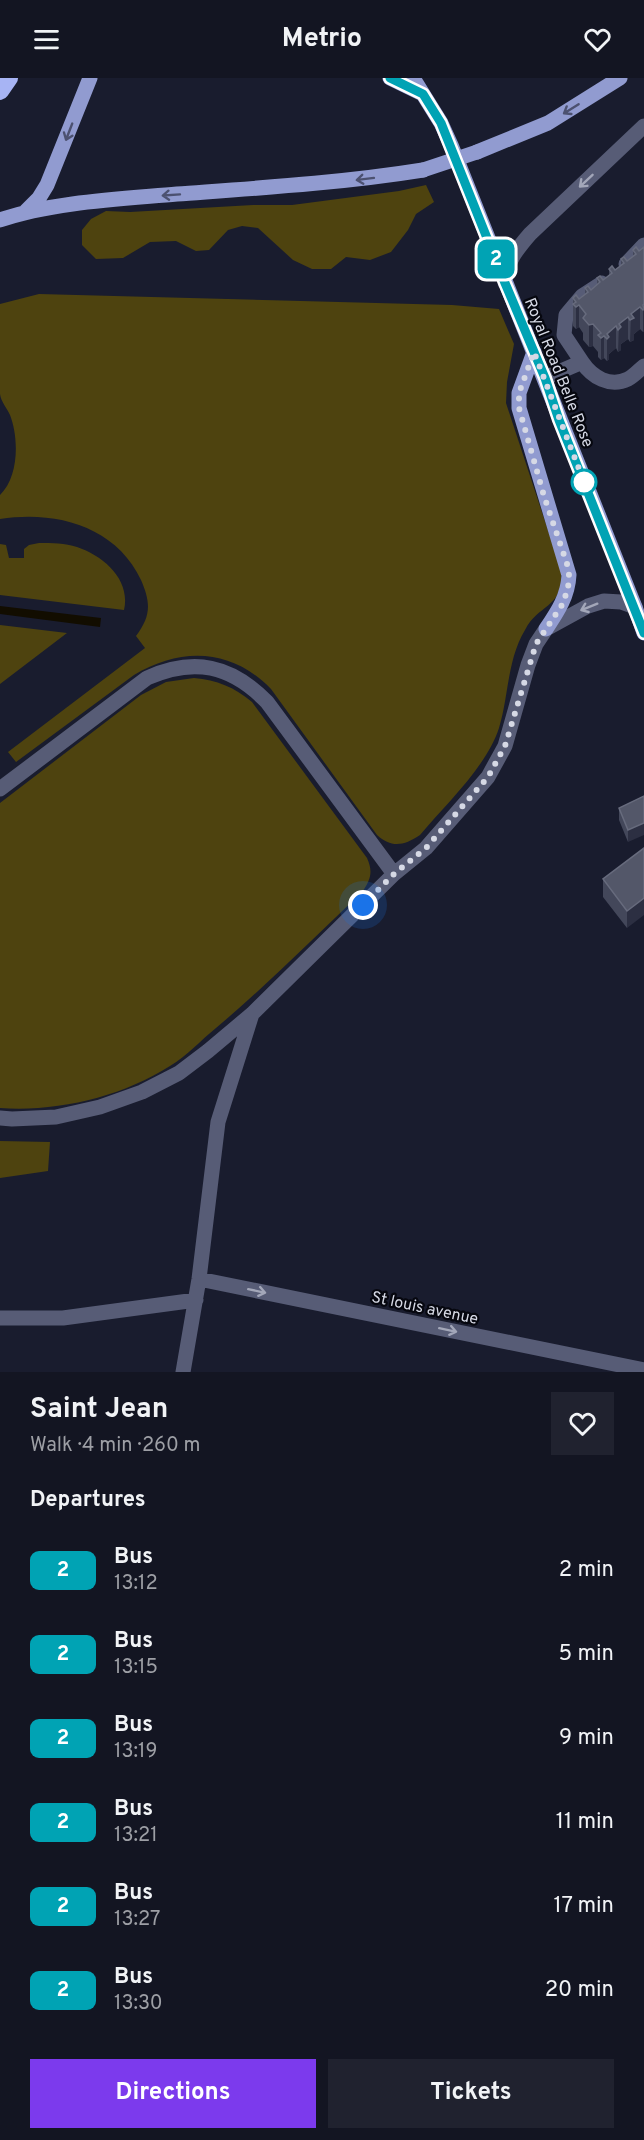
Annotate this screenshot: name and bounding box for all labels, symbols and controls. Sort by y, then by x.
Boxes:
text: Metrio [282,22,362,56]
icon: menu [30,23,63,56]
icon: heart [581,23,614,56]
one-way arrow [562,102,579,115]
one-way arrow [62,123,73,141]
one-way arrow [356,174,376,185]
one-way arrow [579,174,594,188]
one-way arrow [162,190,182,201]
line badge: 2 [476,240,516,279]
text: 2 [490,246,502,273]
street label: Royal Road Belle Rose [519,295,597,450]
unlabelled marker [571,469,597,495]
one-way arrow [580,602,599,613]
your location [348,890,378,920]
one-way arrow [246,1286,266,1297]
street label: St louis avenue [369,1288,480,1330]
one-way arrow [438,1325,457,1336]
text: Saint Jean [30,1392,168,1428]
button: heart [551,1392,614,1455]
text: Walk · 4 min · 260 m [30,1433,201,1459]
text: Departures [30,1487,146,1514]
text: Bus [114,1544,153,1571]
text: 2 [57,1557,69,1584]
text: 2 min [559,1557,614,1584]
text: 13:12 [114,1571,158,1597]
text: Bus [114,1628,153,1655]
text: 2 [57,1641,69,1668]
text: 5 min [559,1641,614,1668]
text: 13:15 [114,1655,158,1681]
text: Bus [114,1712,153,1739]
text: 2 [57,1725,69,1752]
text: 9 min [559,1725,614,1752]
text: 13:19 [114,1739,157,1765]
text: Bus [114,1796,153,1823]
text: 2 [57,1809,69,1836]
text: 11 min [556,1809,614,1836]
text: 13:21 [114,1823,158,1849]
text: Bus [114,1880,153,1907]
text: 2 [57,1893,69,1920]
text: 17 min [554,1893,614,1920]
text: 13:27 [114,1907,160,1933]
text: Bus [114,1964,153,1991]
text: 2 [57,1977,69,2004]
text: 20 min [545,1977,614,2004]
text: 13:30 [114,1991,163,2017]
button: Directions [30,2059,316,2128]
button: Tickets [328,2059,614,2128]

